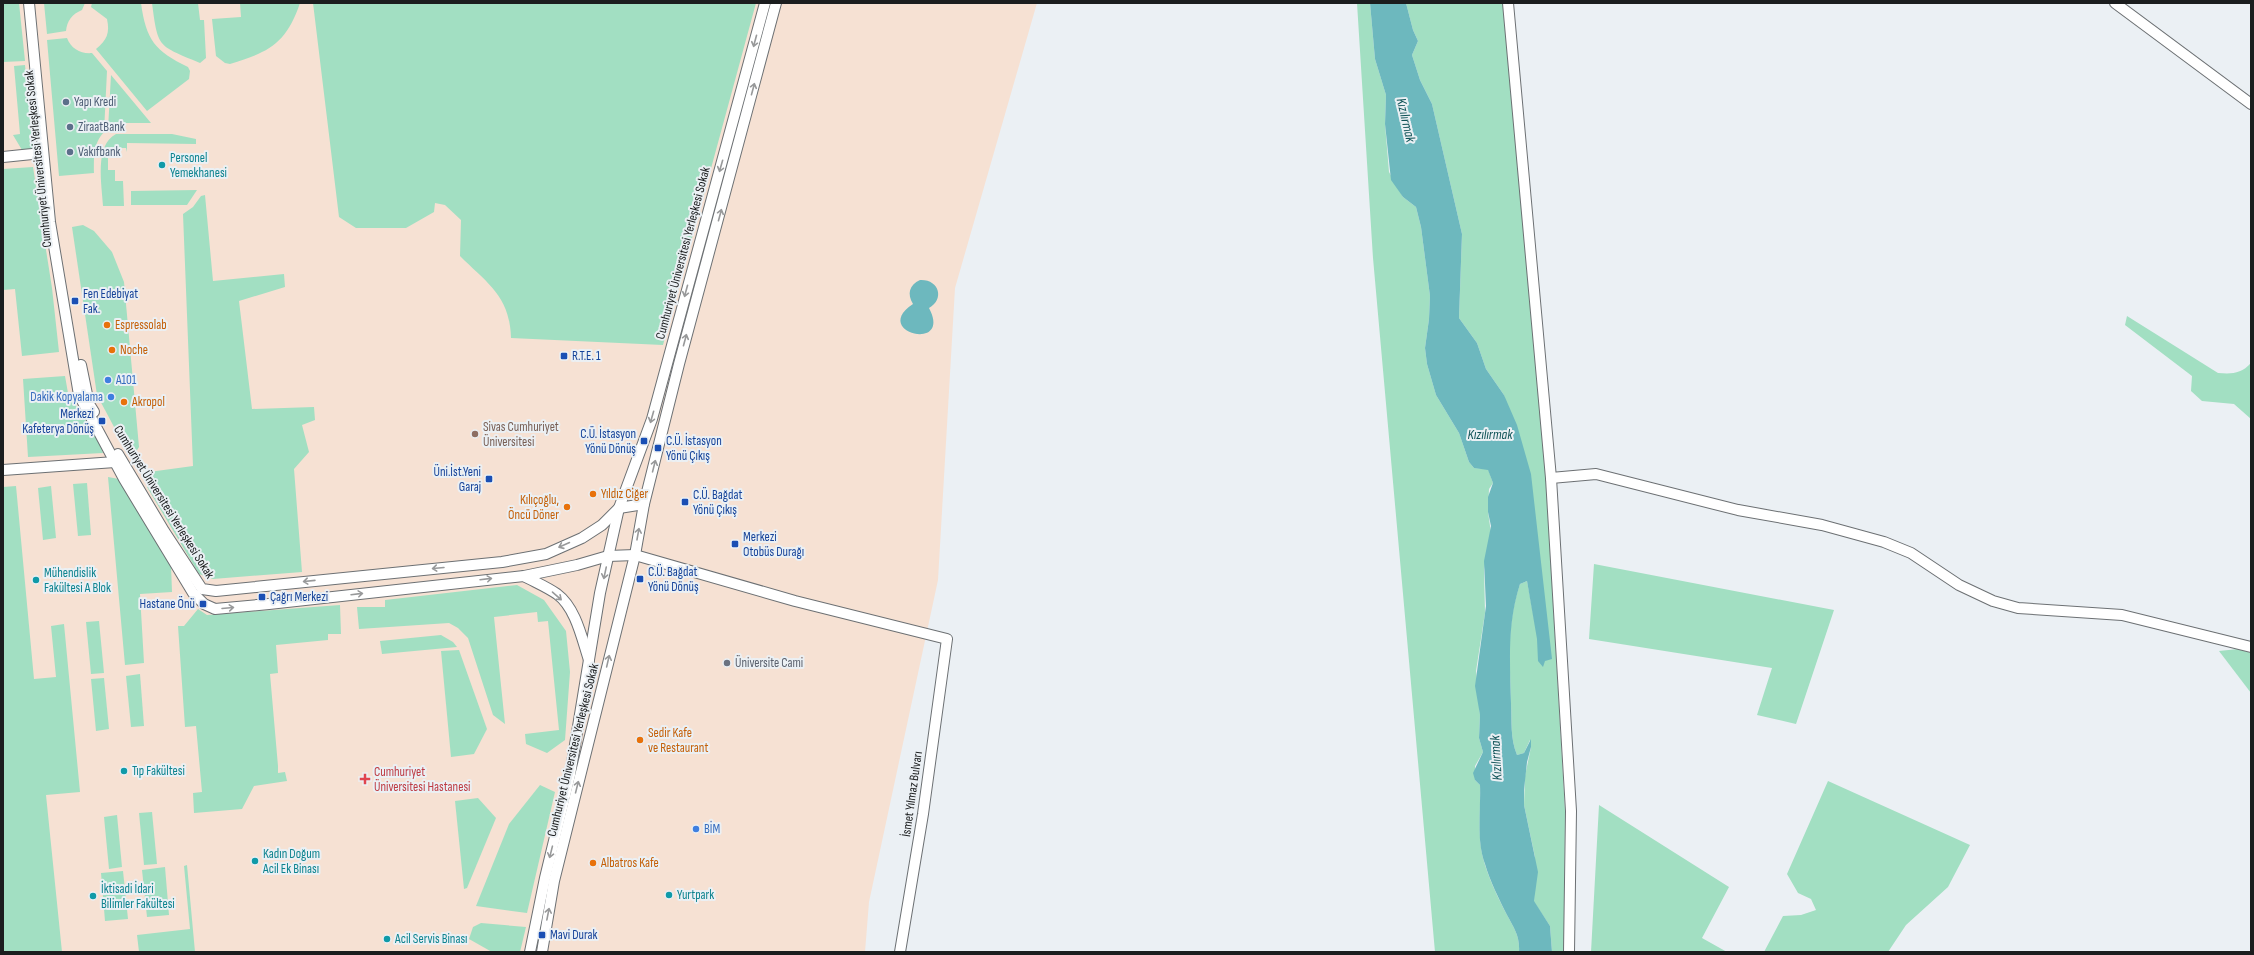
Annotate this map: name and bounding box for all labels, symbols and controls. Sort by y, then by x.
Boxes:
one-way arrow [751,34,759,47]
street label: Cumhuriyet Üniversitesi Yerleşkesi Sokak [20,70,55,248]
one-way arrow [750,83,758,96]
place label: Yapı Kredi [74,94,116,110]
water label: Kızılırmak [1393,96,1420,145]
marker: Yapı Kredi [61,97,71,107]
place label: ZiraatBank [78,119,125,135]
marker: ZiraatBank [65,122,75,132]
place label: Vakıfbank [78,144,121,160]
marker: Vakıfbank [65,147,75,157]
place label: Personel Yemekhanesi [170,150,227,181]
one-way arrow [717,159,724,172]
marker: Personel Yemekhanesi [157,160,167,170]
street label: Cumhuriyet Üniversitesi Yerleşkesi Sokak [651,165,714,341]
one-way arrow [717,208,724,221]
one-way arrow [682,284,689,297]
place label: Fen Edebiyat Fak. [83,286,138,317]
marker: Fen Edebiyat Fak. [70,296,80,306]
place label: Espressolab [115,317,167,333]
marker: Espressolab [102,320,112,330]
one-way arrow [682,334,690,347]
place label: Noche [120,342,148,358]
marker: Noche [107,345,117,355]
place label: R.T.E. 1 [572,348,601,364]
marker: R.T.E. 1 [559,351,569,361]
place label: A101 [115,372,137,388]
marker: A101 [103,375,113,385]
place label: Dakik Kopyalama [30,389,103,405]
marker: Dakik Kopyalama [106,392,116,402]
place label: Akropol [131,394,165,410]
marker: Akropol [119,397,129,407]
place label: Merkezi Kafeterya Dönüş [22,406,94,437]
one-way arrow [648,410,655,423]
marker: Merkezi Kafeterya Dönüş [97,416,107,426]
place label: Sivas Cumhuriyet Üniversitesi [483,419,559,450]
street label: Cumhuriyet Üniversitesi Yerleşkesi Sokak [110,422,219,582]
place label: C.Ü. İstasyon Yönü Dönüş [580,425,636,457]
water label: Kızılırmak [1468,426,1513,443]
marker: Sivas Cumhuriyet Üniversitesi [470,429,480,439]
place label: C.Ü. İstasyon Yönü Çıkış [666,432,722,464]
marker: C.Ü. İstasyon Yönü Dönüş [639,436,649,446]
marker: C.Ü. İstasyon Yönü Çıkış [653,443,663,453]
one-way arrow [651,460,658,473]
place label: Üni.İst.Yeni Garaj [433,463,481,495]
marker: Üni.İst.Yeni Garaj [484,474,494,484]
place label: Yıldız Ciğer [601,486,648,502]
place label: C.Ü. Bağdat Yönü Çıkış [693,486,742,518]
marker: Yıldız Ciğer [588,489,598,499]
place label: Kılıçoğlu, Öncü Döner [508,492,559,523]
marker: C.Ü. Bağdat Yönü Çıkış [680,497,690,507]
marker: Kılıçoğlu, Öncü Döner [562,502,572,512]
one-way arrow [635,528,643,541]
place label: Merkezi Otobüs Durağı [743,529,804,560]
marker: Merkezi Otobüs Durağı [730,539,740,549]
one-way arrow [559,542,571,550]
place label: C.Ü. Bağdat Yönü Dönüş [648,563,699,595]
one-way arrow [432,564,445,572]
place label: Mühendislik Fakültesi A Blok [44,565,111,596]
one-way arrow [600,566,608,579]
marker: C.Ü. Bağdat Yönü Dönüş [635,574,645,584]
marker: Mühendislik Fakültesi A Blok [31,575,41,585]
one-way arrow [479,576,492,583]
one-way arrow [303,578,316,585]
place label: Çağrı Merkezi [270,589,328,605]
one-way arrow [350,590,363,598]
one-way arrow [552,591,562,600]
marker: Çağrı Merkezi [257,592,267,602]
place label: Hastane Önü [140,595,195,612]
marker: Hastane Önü [198,599,208,609]
one-way arrow [221,604,234,611]
one-way arrow [605,654,613,667]
place label: Üniversite Cami [735,654,803,671]
marker: Üniversite Cami [722,658,732,668]
street label: Cumhuriyet Üniversitesi Yerleşkesi Sokak [543,662,602,838]
place label: Sedir Kafe ve Restaurant [648,725,708,756]
water label: Kızılırmak [1486,734,1506,781]
marker: Sedir Kafe ve Restaurant [635,735,645,745]
street label: İsmet Yılmaz Bulvarı [897,750,926,838]
place label: Tıp Fakültesi [132,763,185,779]
place label: Cumhuriyet Üniversitesi Hastanesi [374,764,471,795]
marker: Tıp Fakültesi [119,766,129,776]
marker: Cumhuriyet Üniversitesi Hastanesi [359,773,371,785]
one-way arrow [574,781,582,794]
place label: BİM [704,820,720,837]
marker: BİM [691,824,701,834]
one-way arrow [547,845,555,858]
place label: Kadın Doğum Acil Ek Binası [262,846,320,877]
place label: Albatros Kafe [600,855,659,871]
marker: Kadın Doğum Acil Ek Binası [250,856,260,866]
marker: Albatros Kafe [588,858,598,868]
place label: İktisadi İdari Bilimler Fakültesi [101,880,175,912]
place label: Yurtpark [677,887,714,903]
marker: Yurtpark [664,890,674,900]
marker: İktisadi İdari Bilimler Fakültesi [88,891,98,901]
one-way arrow [544,907,552,920]
place label: Mavi Durak [550,927,598,943]
marker: Mavi Durak [537,930,547,940]
place label: Acil Servis Binası [394,931,468,947]
marker: Acil Servis Binası [382,934,392,944]

